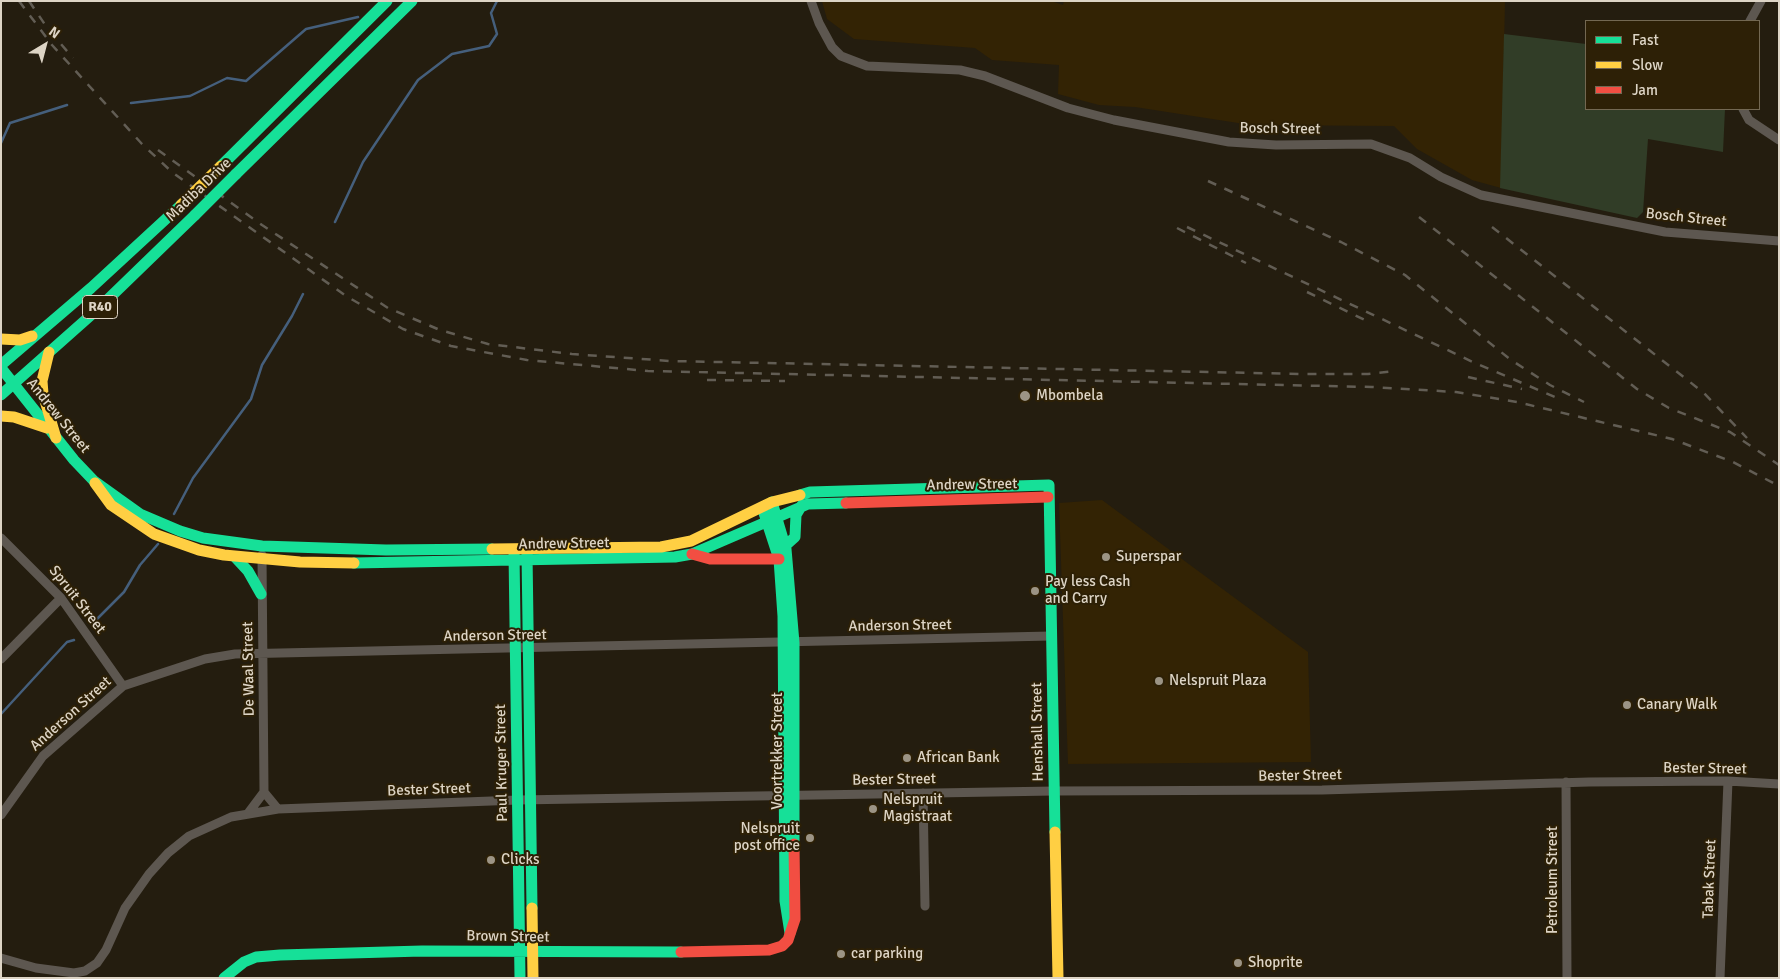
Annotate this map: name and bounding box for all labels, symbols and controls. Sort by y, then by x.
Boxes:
north arrow [20,20,70,70]
legend [1585,20,1760,110]
text: N [45,23,63,42]
text: Fast [1632,31,1659,49]
text: Slow [1632,56,1663,74]
text: Jam [1632,81,1658,99]
street label: Bosch Street [1239,119,1321,139]
street label: Madiba Drive [163,154,235,226]
street label: Bosch Street [1645,205,1727,231]
road number: R40 [82,296,118,318]
street label: Andrew Street [22,375,94,457]
place label: Mbombela [1036,387,1103,405]
marker: Mbombela [1018,389,1032,403]
street label: Andrew Street [926,475,1018,495]
street label: Andrew Street [518,534,610,554]
place label: Superspar [1116,548,1181,566]
marker: Superspar [1100,551,1112,563]
street label: Spruit Street [45,562,109,638]
place label: Pay less Cash and Carry [1045,573,1130,608]
marker: Pay less Cash and Carry [1029,585,1041,597]
street label: Anderson Street [848,616,952,636]
street label: De Waal Street [239,621,259,717]
street label: Anderson Street [443,626,547,646]
place label: Nelspruit Plaza [1169,672,1267,690]
street label: Anderson Street [27,673,115,755]
marker: Nelspruit Plaza [1153,675,1165,687]
street label: Henshall Street [1028,682,1048,782]
street label: Voortrekker Street [769,692,787,810]
place label: Canary Walk [1637,696,1717,714]
marker: Canary Walk [1621,699,1633,711]
street label: Paul Kruger Street [492,704,512,822]
place label: African Bank [917,749,1000,767]
marker: African Bank [901,752,913,764]
street label: Bester Street [1663,759,1747,779]
street label: Bester Street [1258,766,1342,786]
street label: Bester Street [852,770,936,790]
street label: Bester Street [387,780,471,800]
place label: Nelspruit Magistraat [883,791,952,826]
marker: Nelspruit Magistraat [867,803,879,815]
place label: Nelspruit post office [734,820,800,855]
street label: Petroleum Street [1544,826,1562,934]
marker: Nelspruit post office [804,832,816,844]
street label: Tabak Street [1700,839,1720,919]
place label: Clicks [501,851,540,869]
marker: Clicks [485,854,497,866]
street label: Brown Street [466,927,550,947]
place label: car parking [851,945,923,963]
marker: car parking [835,948,847,960]
place label: Shoprite [1248,954,1303,972]
marker: Shoprite [1232,957,1244,969]

